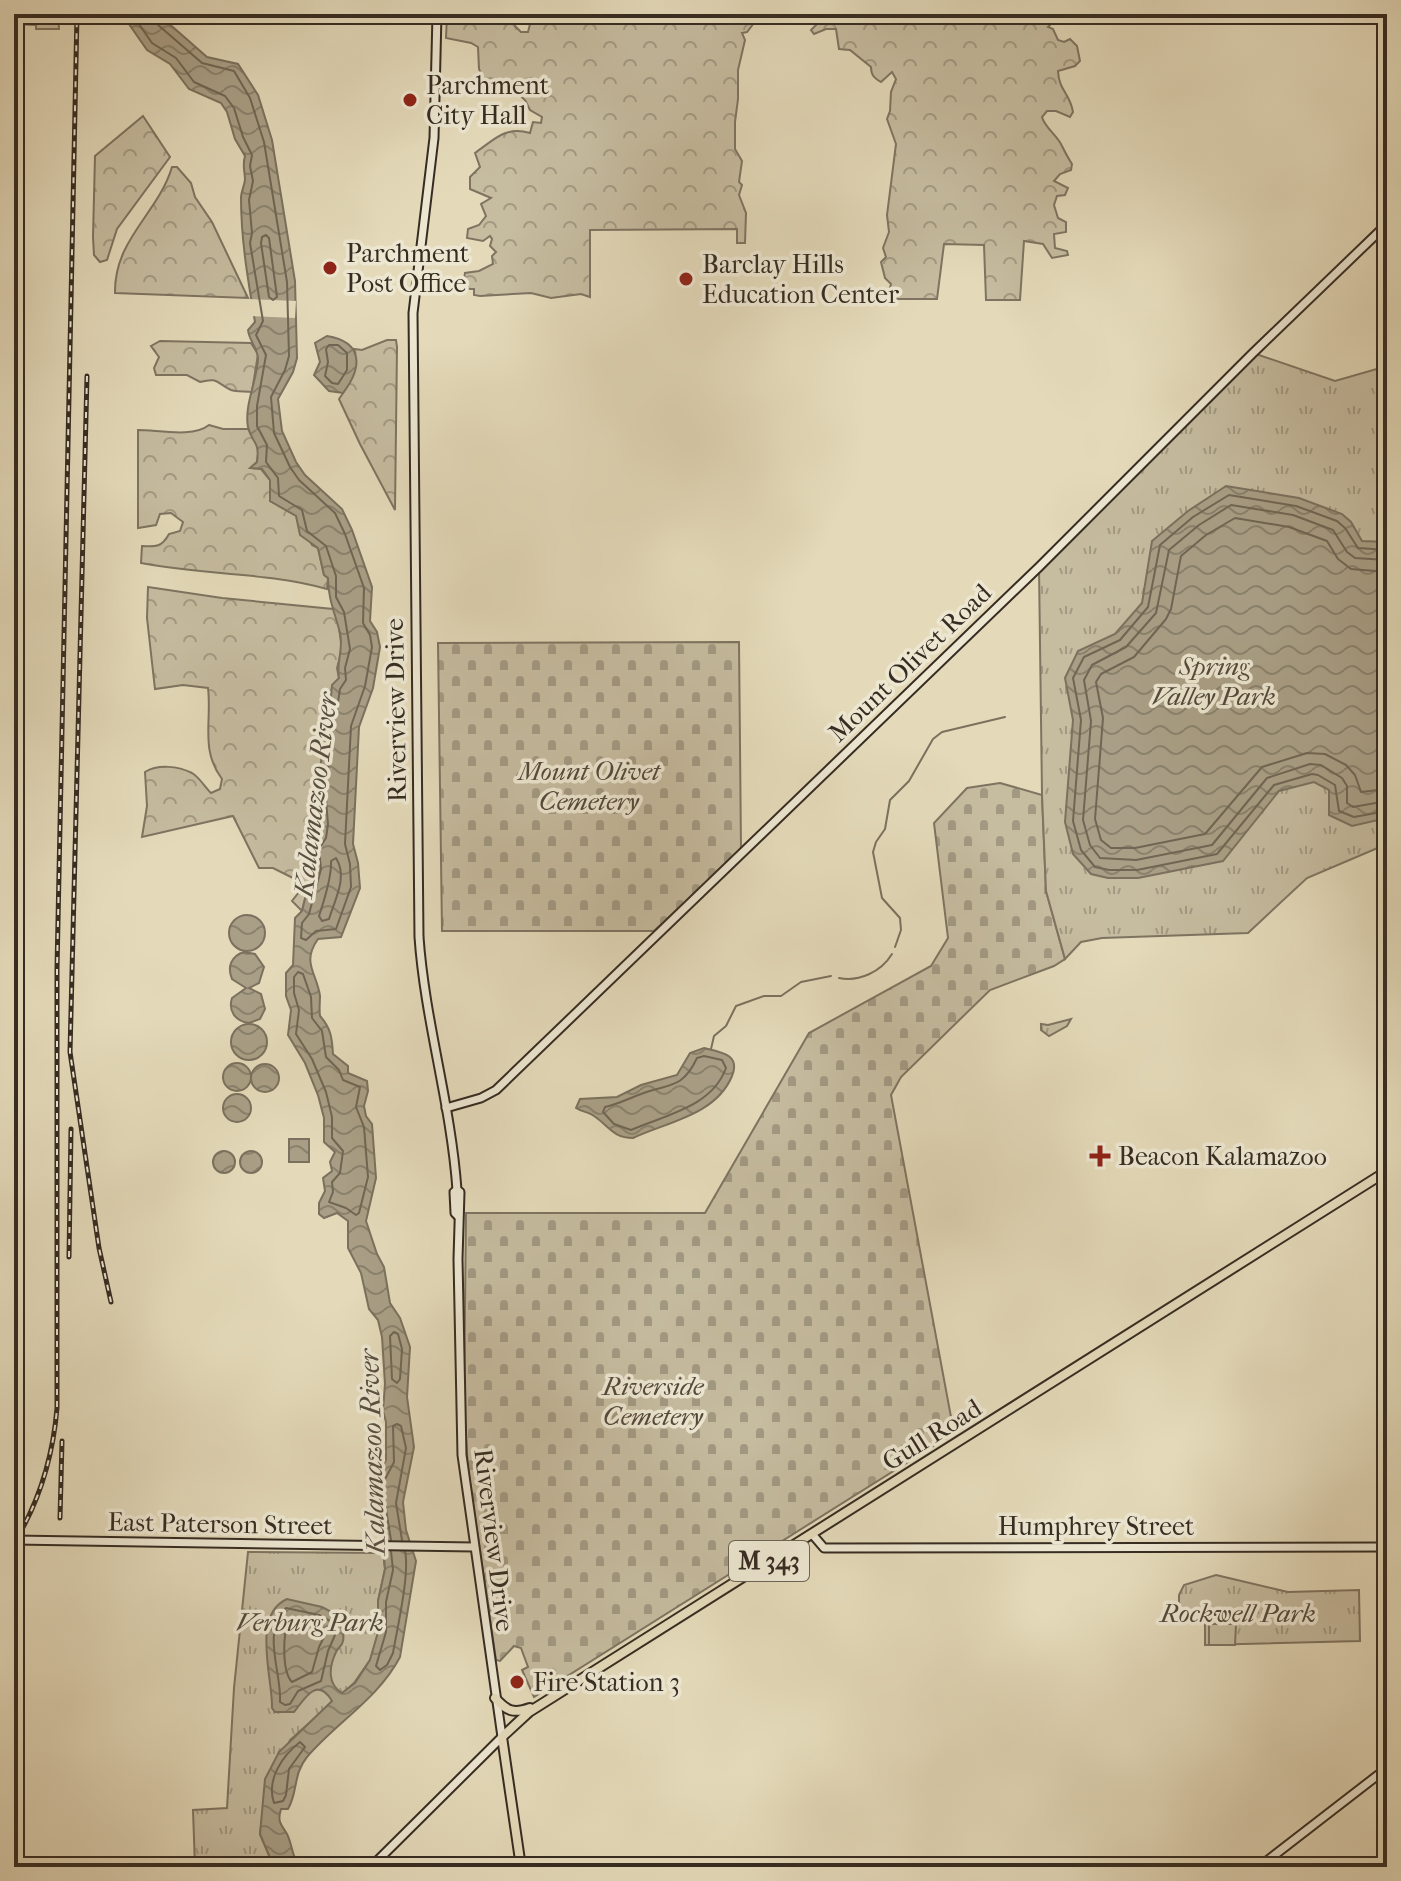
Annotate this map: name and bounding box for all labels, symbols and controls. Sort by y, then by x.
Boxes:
place label: Parchment City Hall [426,70,550,131]
marker: Parchment City Hall [401,91,419,109]
place label: Parchment Post Office [346,238,470,299]
place label: Barclay Hills Education Center [702,249,899,310]
marker: Parchment Post Office [321,259,339,277]
marker: Barclay Hills Education Center [677,270,695,288]
street label: Mount Olivet Road [822,577,998,748]
street label: Riverview Drive [379,618,413,802]
park label: Spring Valley Park [1152,651,1276,712]
water label: Kalamazoo River [286,688,344,901]
park label: Mount Olivet Cemetery [516,756,662,817]
place label: Beacon Kalamazoo [1118,1141,1327,1172]
marker: Beacon Kalamazoo [1089,1145,1111,1167]
water label: Kalamazoo River [352,1346,392,1557]
park label: Riverside Cemetery [600,1371,705,1432]
street label: Gull Road [877,1392,988,1478]
street label: Riverview Drive [467,1447,521,1633]
street label: East Paterson Street [107,1507,333,1541]
street label: Humphrey Street [998,1511,1195,1542]
road number: M 343 [729,1541,809,1581]
park label: Rockwell Park [1158,1598,1316,1629]
park label: Verburg Park [236,1607,384,1638]
place label: Fire Station 3 [533,1667,680,1698]
marker: Fire Station 3 [508,1673,526,1691]

